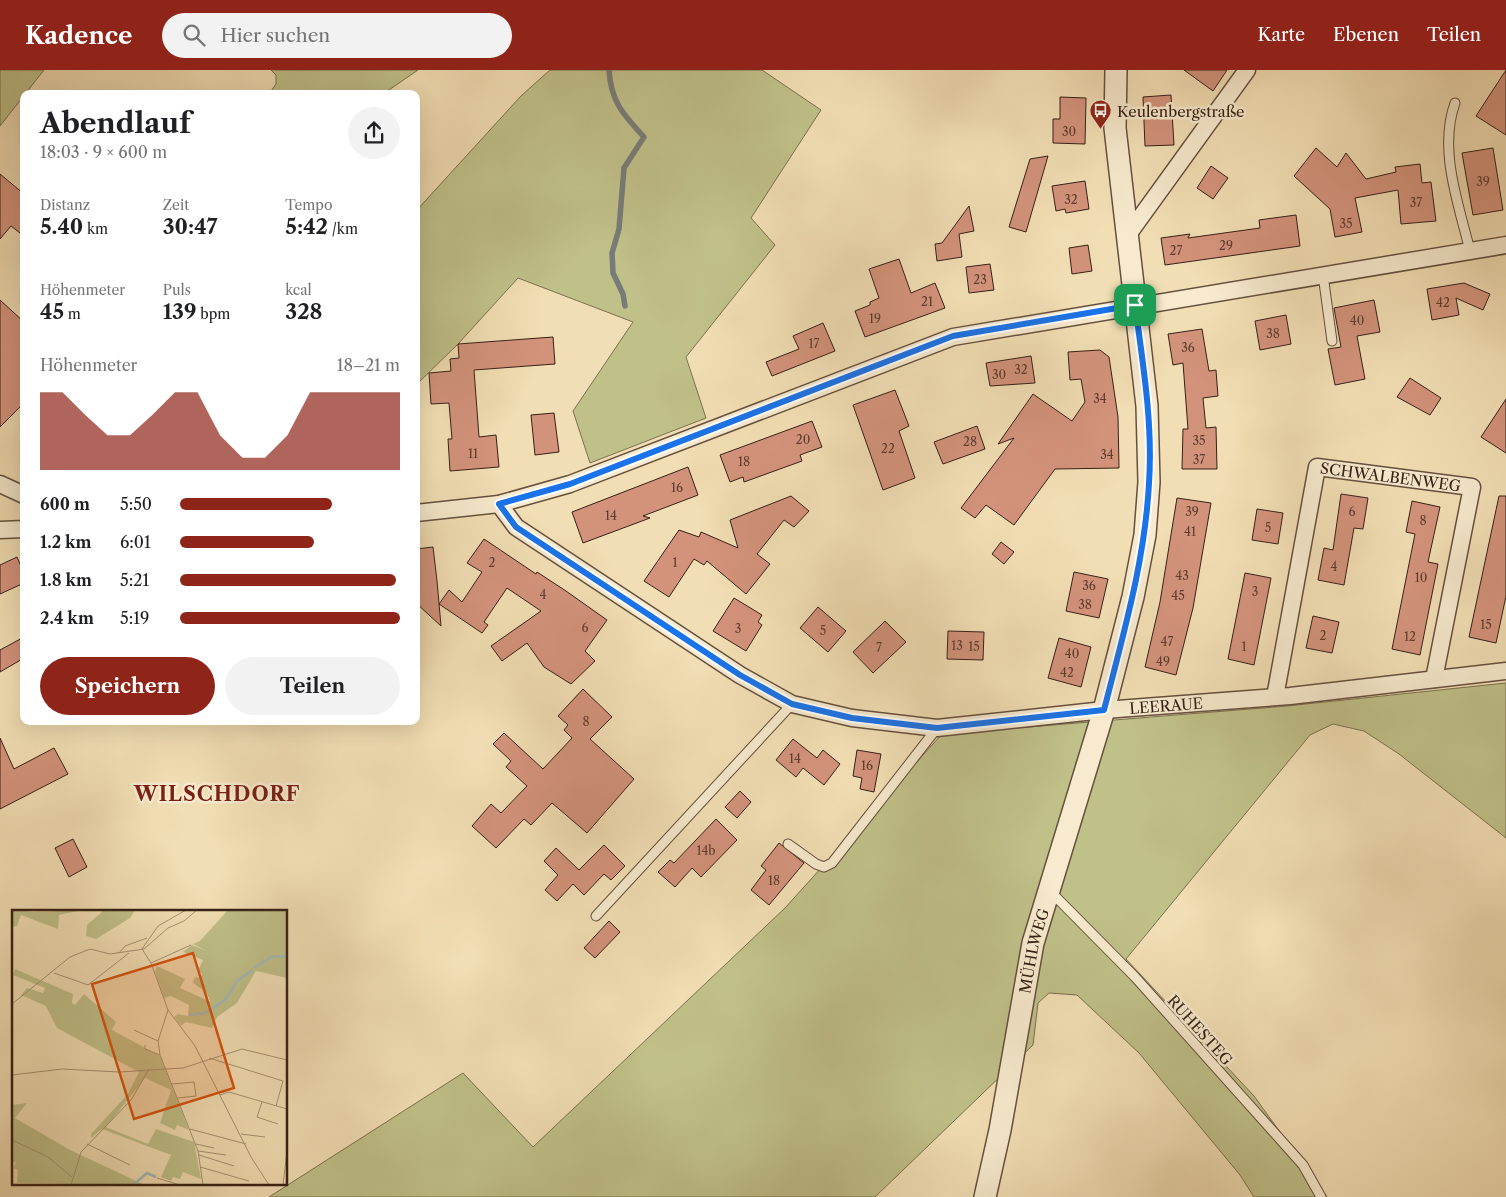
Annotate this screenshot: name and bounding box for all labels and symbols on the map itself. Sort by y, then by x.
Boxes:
bus stop icon: Keulenbergstraße [1089,99,1113,130]
place label: Keulenbergstraße [1117,102,1245,121]
house number: 30 [1062,124,1076,139]
house number: 39 [1476,174,1490,189]
house number: 32 [1064,192,1078,207]
house number: 37 [1410,195,1422,210]
house number: 35 [1339,216,1353,231]
house number: 29 [1219,238,1233,253]
house number: 27 [1170,243,1182,258]
house number: 23 [973,272,987,287]
pin [1114,284,1156,326]
house number: 21 [921,294,933,309]
house number: 42 [1436,295,1450,310]
house number: 19 [869,311,881,326]
house number: 40 [1350,313,1364,328]
house number: 38 [1266,326,1280,341]
house number: 17 [809,336,820,351]
house number: 36 [1181,340,1195,355]
house number: 32 [1014,362,1028,377]
house number: 30 [992,367,1006,382]
house number: 34 [1093,391,1107,406]
house number: 20 [796,432,810,447]
house number: 35 [1192,433,1206,448]
house number: 28 [963,434,977,449]
house number: 22 [881,441,895,456]
house number: 11 [468,446,478,461]
house number: 34 [1100,447,1114,462]
house number: 37 [1193,452,1205,467]
house number: 18 [738,454,750,469]
street label: SCHWALBENWEG [1319,458,1462,495]
house number: 16 [671,480,683,495]
house number: 39 [1185,504,1199,519]
house number: 6 [1348,504,1356,519]
house number: 14 [605,508,617,523]
house number: 8 [1419,513,1427,528]
house number: 5 [1265,520,1271,535]
house number: 41 [1184,524,1196,539]
house number: 2 [489,555,496,570]
house number: 1 [672,555,678,570]
house number: 4 [1331,559,1338,574]
house number: 43 [1175,568,1189,583]
house number: 10 [1415,570,1427,585]
house number: 36 [1082,578,1096,593]
house number: 3 [1252,584,1258,599]
house number: 4 [540,587,547,602]
house number: 45 [1171,588,1185,603]
house number: 38 [1078,597,1092,612]
house number: 15 [1480,617,1492,632]
house number: 6 [581,620,589,635]
house number: 3 [735,621,741,636]
house number: 5 [820,623,826,638]
house number: 2 [1320,628,1327,643]
house number: 12 [1404,629,1416,644]
house number: 47 [1161,634,1174,649]
house number: 13 [951,638,963,653]
house number: 15 [968,639,980,654]
house number: 1 [1241,639,1247,654]
house number: 7 [876,640,882,655]
house number: 40 [1065,646,1079,661]
house number: 49 [1156,654,1170,669]
house number: 42 [1060,665,1074,680]
street label: LEERAUE [1128,693,1204,718]
house number: 8 [582,714,590,729]
house number: 14 [789,751,801,766]
house number: 16 [861,758,873,773]
district label: WILSCHDORF [133,782,300,806]
house number: 14b [696,843,716,858]
house number: 18 [768,873,780,888]
street label: MÜHLWEG [1015,906,1053,995]
inset map [12,910,288,1184]
street label: RUHESTEG [1163,991,1237,1069]

